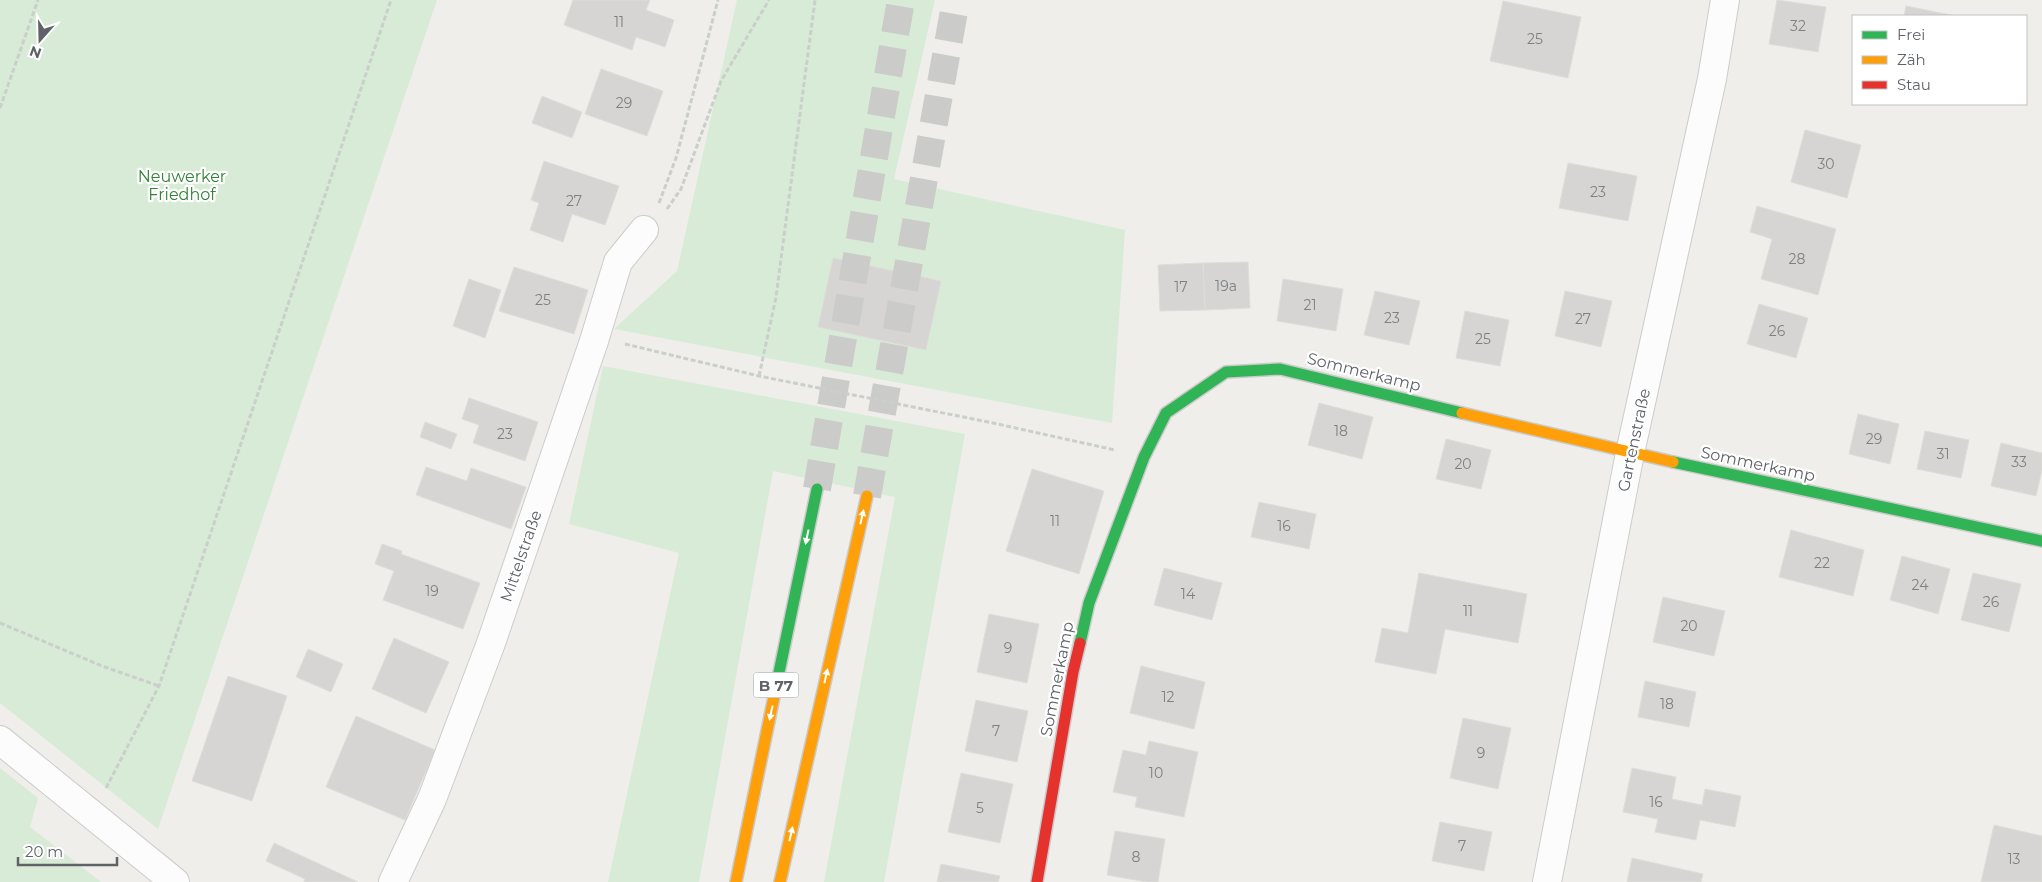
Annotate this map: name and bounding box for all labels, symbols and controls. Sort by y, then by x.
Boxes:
house number: 11 [614,13,624,31]
north arrow [15,15,65,65]
legend [1852,15,2027,105]
house number: 32 [1790,17,1806,35]
text: Frei [1897,25,1925,44]
house number: 25 [1527,30,1543,48]
text: N [27,42,44,63]
text: Zäh [1897,50,1926,69]
text: Stau [1897,75,1931,94]
house number: 29 [616,94,632,112]
house number: 30 [1817,155,1835,173]
park label: Neuwerker Friedhof [138,167,226,204]
house number: 23 [1590,183,1606,201]
house number: 27 [566,192,582,210]
house number: 28 [1789,250,1806,268]
house number: 19a [1215,277,1237,295]
house number: 17 [1174,278,1188,296]
house number: 25 [535,291,551,309]
house number: 21 [1303,296,1317,314]
house number: 23 [1384,309,1400,327]
house number: 27 [1575,310,1591,328]
house number: 26 [1769,322,1786,340]
house number: 25 [1475,330,1491,348]
street label: Sommerkamp [1305,349,1423,395]
street label: Gartenstraße [1614,387,1654,493]
house number: 18 [1334,422,1348,440]
house number: 23 [497,425,513,443]
house number: 29 [1866,430,1882,448]
street label: Sommerkamp [1699,443,1817,485]
house number: 31 [1937,445,1949,463]
house number: 33 [2011,453,2027,471]
house number: 20 [1454,455,1472,473]
street label: Mittelstraße [496,508,546,604]
one-way arrow [858,510,866,525]
house number: 11 [1050,512,1060,530]
house number: 16 [1277,517,1291,535]
one-way arrow [803,529,811,544]
house number: 22 [1814,554,1830,572]
house number: 24 [1912,576,1929,594]
house number: 19 [425,582,439,600]
house number: 14 [1181,585,1196,603]
house number: 26 [1983,593,2000,611]
house number: 11 [1463,602,1473,620]
house number: 20 [1680,617,1698,635]
street label: Sommerkamp [1037,620,1077,738]
house number: 9 [1004,639,1012,657]
one-way arrow [822,668,830,683]
road number: B 77 [754,672,798,698]
house number: 12 [1161,688,1175,706]
house number: 18 [1660,695,1674,713]
one-way arrow [766,705,774,721]
house number: 7 [992,722,1000,740]
house number: 9 [1477,744,1485,762]
house number: 10 [1149,764,1163,782]
house number: 16 [1649,793,1663,811]
house number: 5 [976,799,984,817]
one-way arrow [787,826,795,842]
scale bar [18,834,116,866]
house number: 7 [1458,837,1466,855]
text: 20 m [25,842,63,861]
house number: 8 [1132,848,1141,866]
house number: 13 [2008,850,2021,868]

